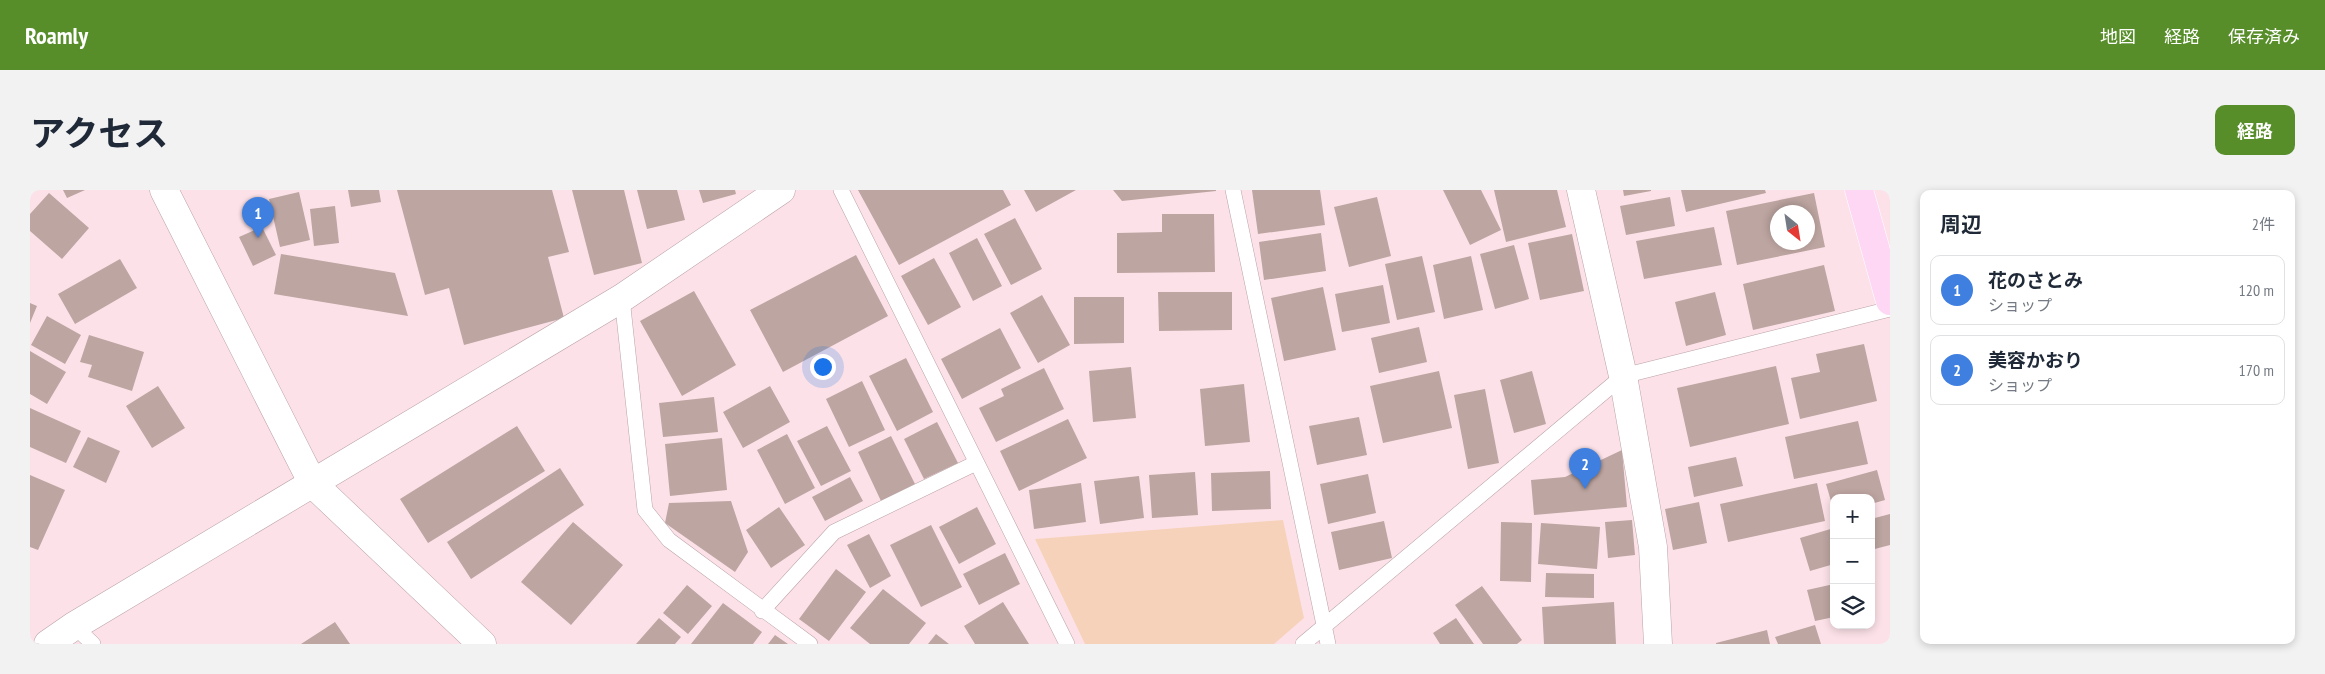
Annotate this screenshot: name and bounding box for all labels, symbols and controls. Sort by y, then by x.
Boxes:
text: Roamly [25,20,88,51]
text: 地図 [2100,25,2136,48]
text: 経路 [2164,25,2200,48]
text: 保存済み [2228,25,2300,48]
button: 経路 [2215,105,2295,155]
text: アクセス [30,110,168,156]
pin: 1 [242,197,274,238]
north arrow [1770,205,1815,250]
text: 周辺 [1940,211,1982,238]
text: 2件 [2252,214,2275,234]
text: 花のさとみ [1988,268,2083,292]
text: 1 [1953,280,1961,300]
text: 120 m [2239,280,2274,300]
text: ショップ [1988,295,2052,315]
text: 美容かおり [1988,348,2083,372]
your location [810,354,836,380]
text: 2 [1953,360,1961,380]
text: 170 m [2239,360,2274,380]
text: ショップ [1988,375,2052,395]
pin: 2 [1569,448,1601,489]
map controls [1830,494,1875,629]
button: + [1830,494,1875,539]
button: − [1830,539,1875,584]
button: layers [1830,584,1875,629]

